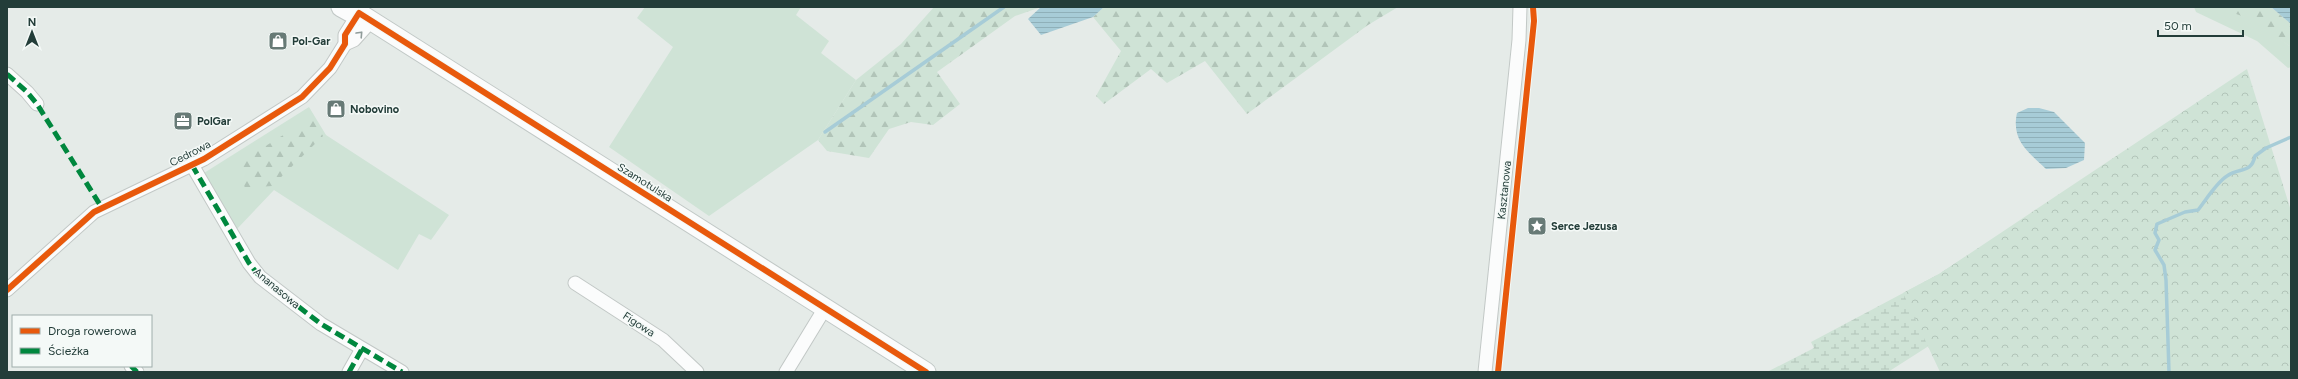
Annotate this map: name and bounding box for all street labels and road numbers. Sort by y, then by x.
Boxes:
street label: Cedrowa [167,138,213,169]
street label: Szamotulska [615,160,675,204]
street label: Kasztanowa [1495,160,1514,220]
street label: Ananasowa [251,265,302,311]
street label: Figowa [620,309,657,339]

